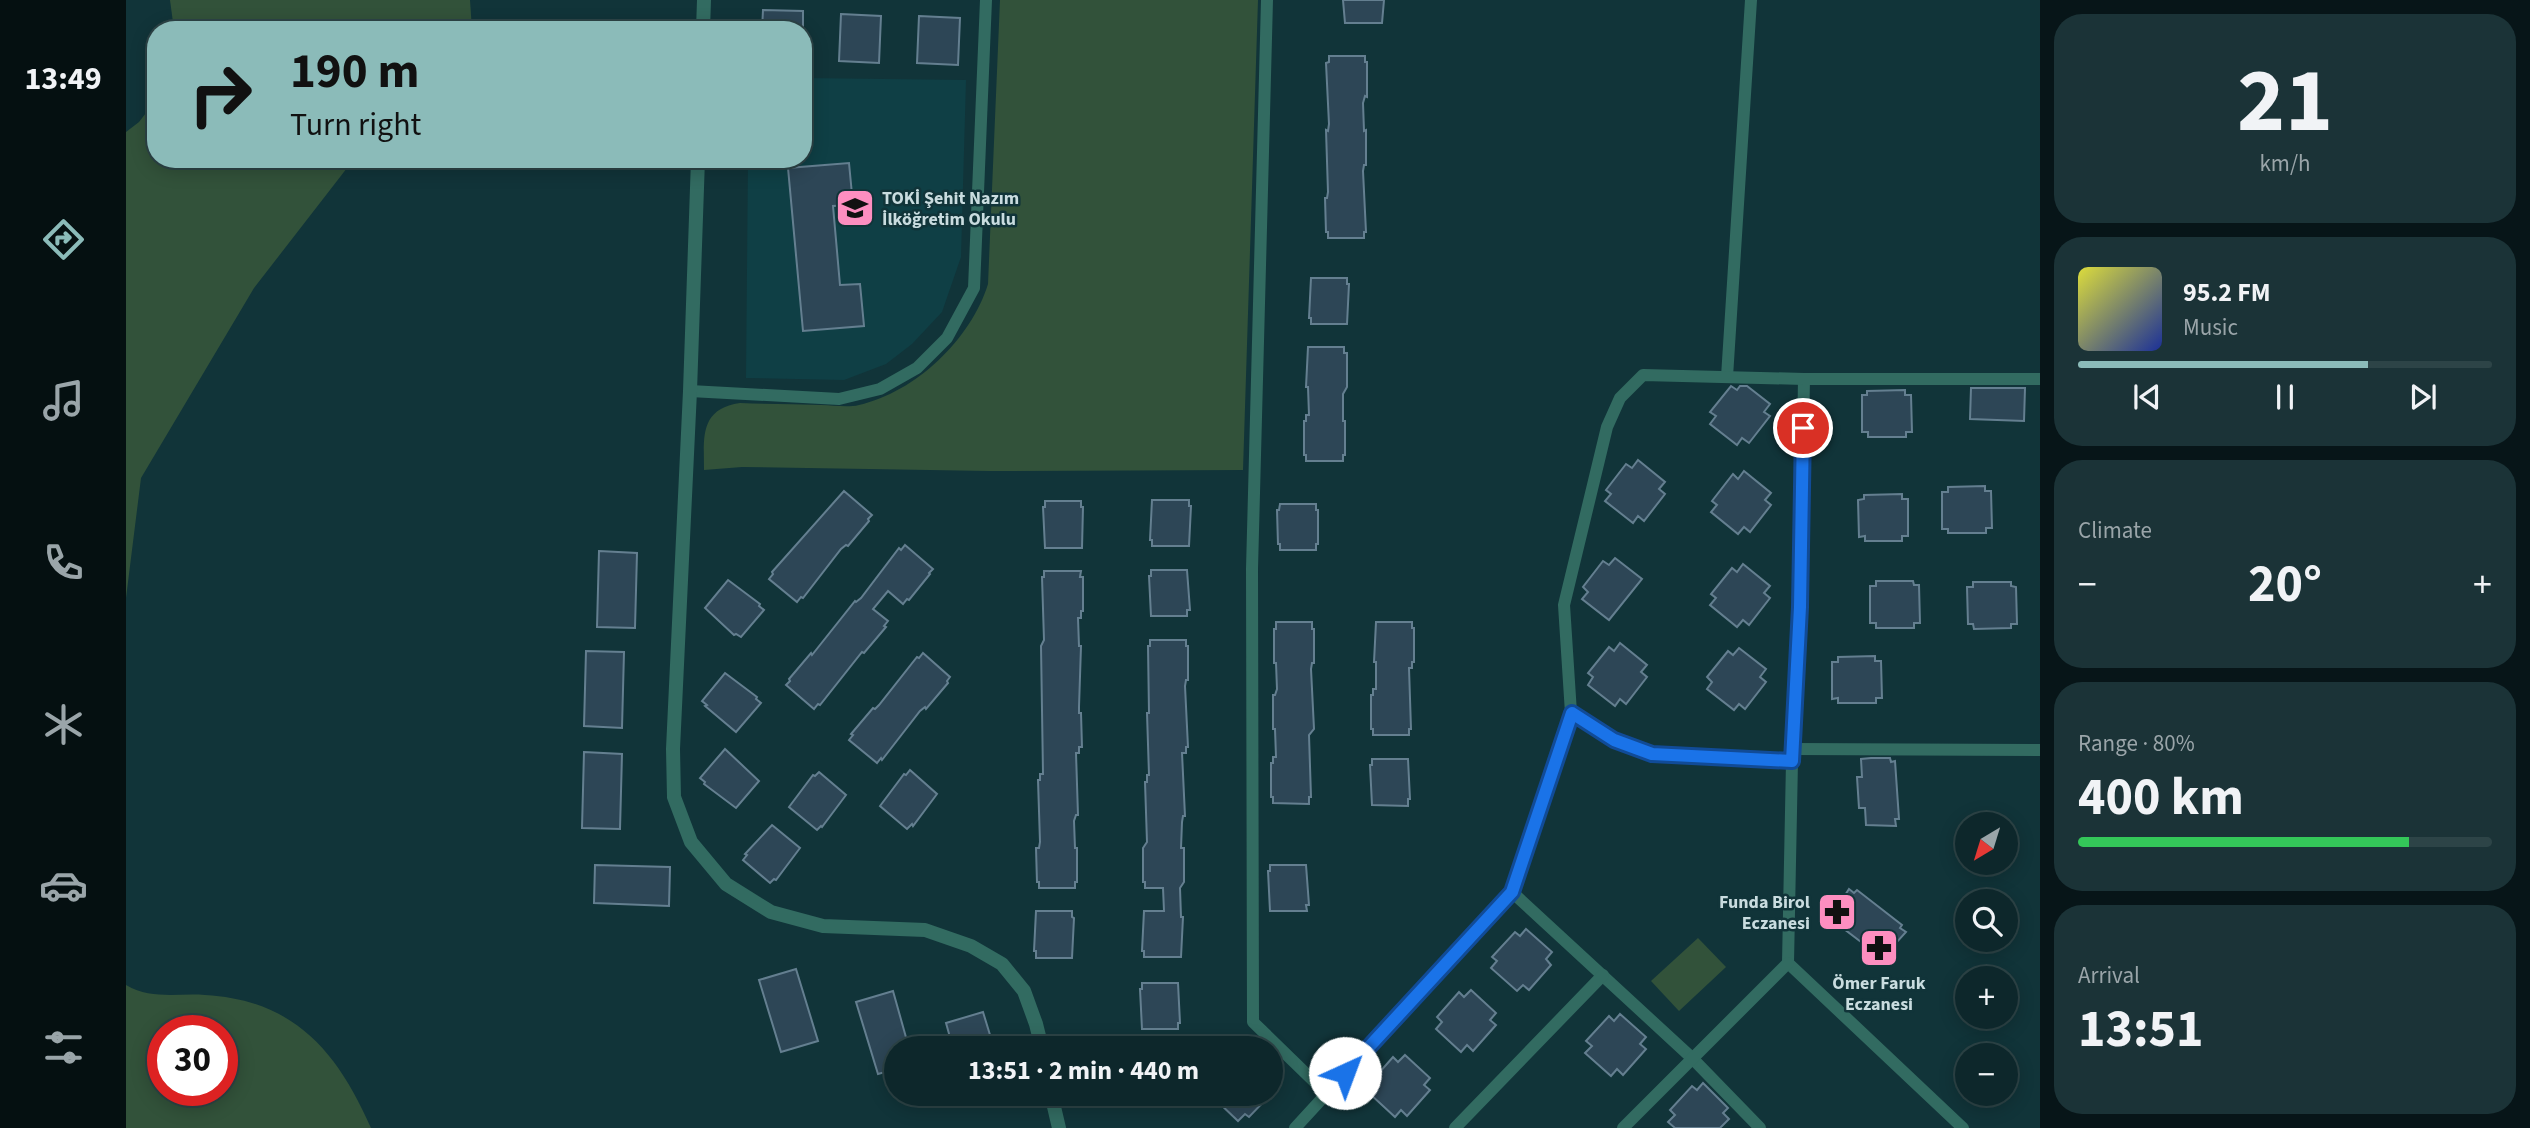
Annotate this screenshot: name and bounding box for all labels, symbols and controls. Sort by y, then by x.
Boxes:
text: 190 m [290,37,419,107]
text: 21 [2237,37,2333,166]
icon: right [175,49,266,140]
text: 13:49 [24,56,102,102]
text: Turn right [290,102,421,148]
text: km/h [2259,147,2311,180]
place label: TOKİ Şehit Nazım İlköğretim Okulu [882,186,1019,232]
school or university icon: TOKİ Şehit Nazım İlköğretim Okulu [834,187,876,229]
icon: directions [39,215,88,264]
text: 95.2 FM [2183,274,2271,311]
text: Music [2183,311,2238,344]
icon: music [39,376,88,425]
icon: previous [2128,378,2166,416]
icon: pause [2266,378,2304,416]
icon: next [2404,378,2442,416]
pin [1773,398,1833,458]
icon: arrive [1784,409,1822,447]
text: Climate [2078,514,2152,547]
icon: phone [39,538,88,587]
text: 20° [2248,548,2322,622]
text: − [2078,558,2097,612]
text: + [2473,558,2492,612]
icon: climate [39,700,88,749]
text: Range · 80% [2078,727,2195,760]
text: 400 km [2078,761,2244,835]
north arrow [1955,812,2018,875]
map controls [1955,812,2018,1106]
icon: car [39,861,88,910]
button: search [1955,889,2018,952]
place label: Funda Birol Eczanesi [1719,890,1810,936]
pharmacy icon: Funda Birol Eczanesi [1816,891,1858,933]
pharmacy icon: Ömer Faruk Eczanesi [1858,927,1900,969]
text: Arrival [2078,959,2140,992]
button: + [1955,966,2018,1029]
place label: Ömer Faruk Eczanesi [1832,971,1926,1017]
text: 13:51 [2078,993,2203,1067]
speed limit sign: 30 [147,1015,238,1106]
icon: filters [39,1023,88,1072]
position arrow [1308,1036,1382,1110]
button: − [1955,1043,2018,1106]
text: 13:51 · 2 min · 440 m [968,1052,1199,1089]

